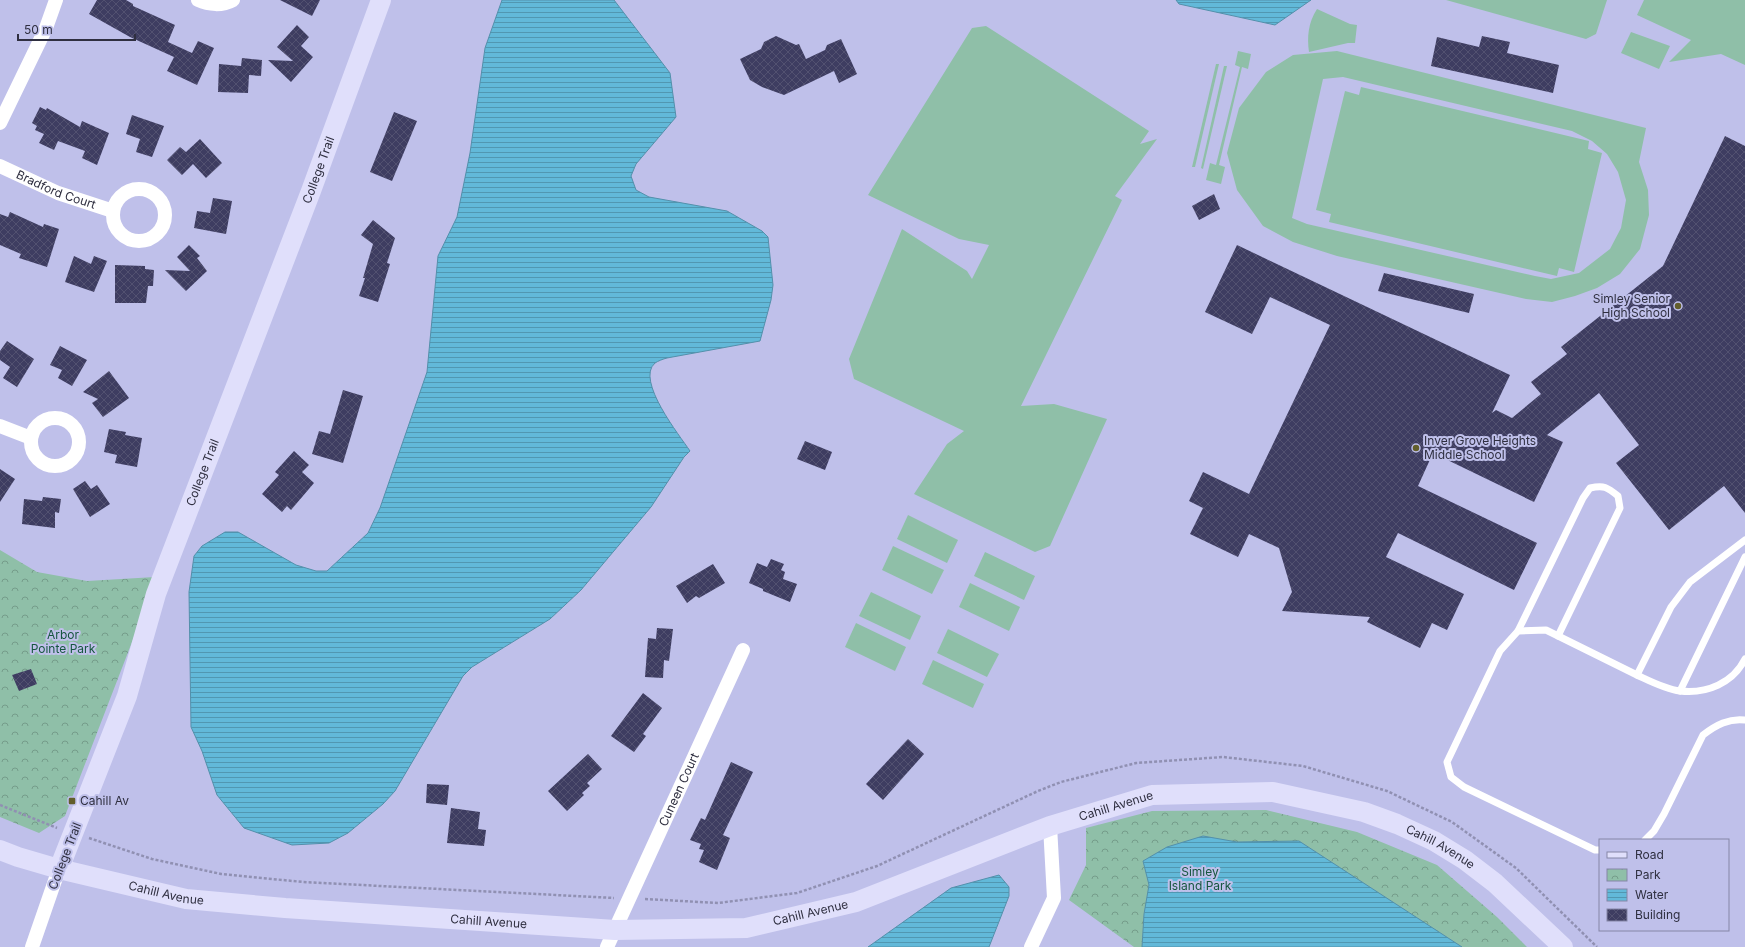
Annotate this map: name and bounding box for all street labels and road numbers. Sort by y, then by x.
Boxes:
street label: College Trail [299,134,337,206]
street label: Bradford Court [14,167,98,212]
street label: College Trail [183,437,222,508]
street label: Cuneen Court [655,750,702,829]
street label: Cahill Avenue [1077,787,1155,824]
street label: College Trail [45,820,84,891]
street label: Cahill Avenue [1404,821,1478,872]
street label: Cahill Avenue [127,878,205,908]
street label: Cahill Avenue [771,896,850,928]
street label: Cahill Avenue [450,911,528,931]

